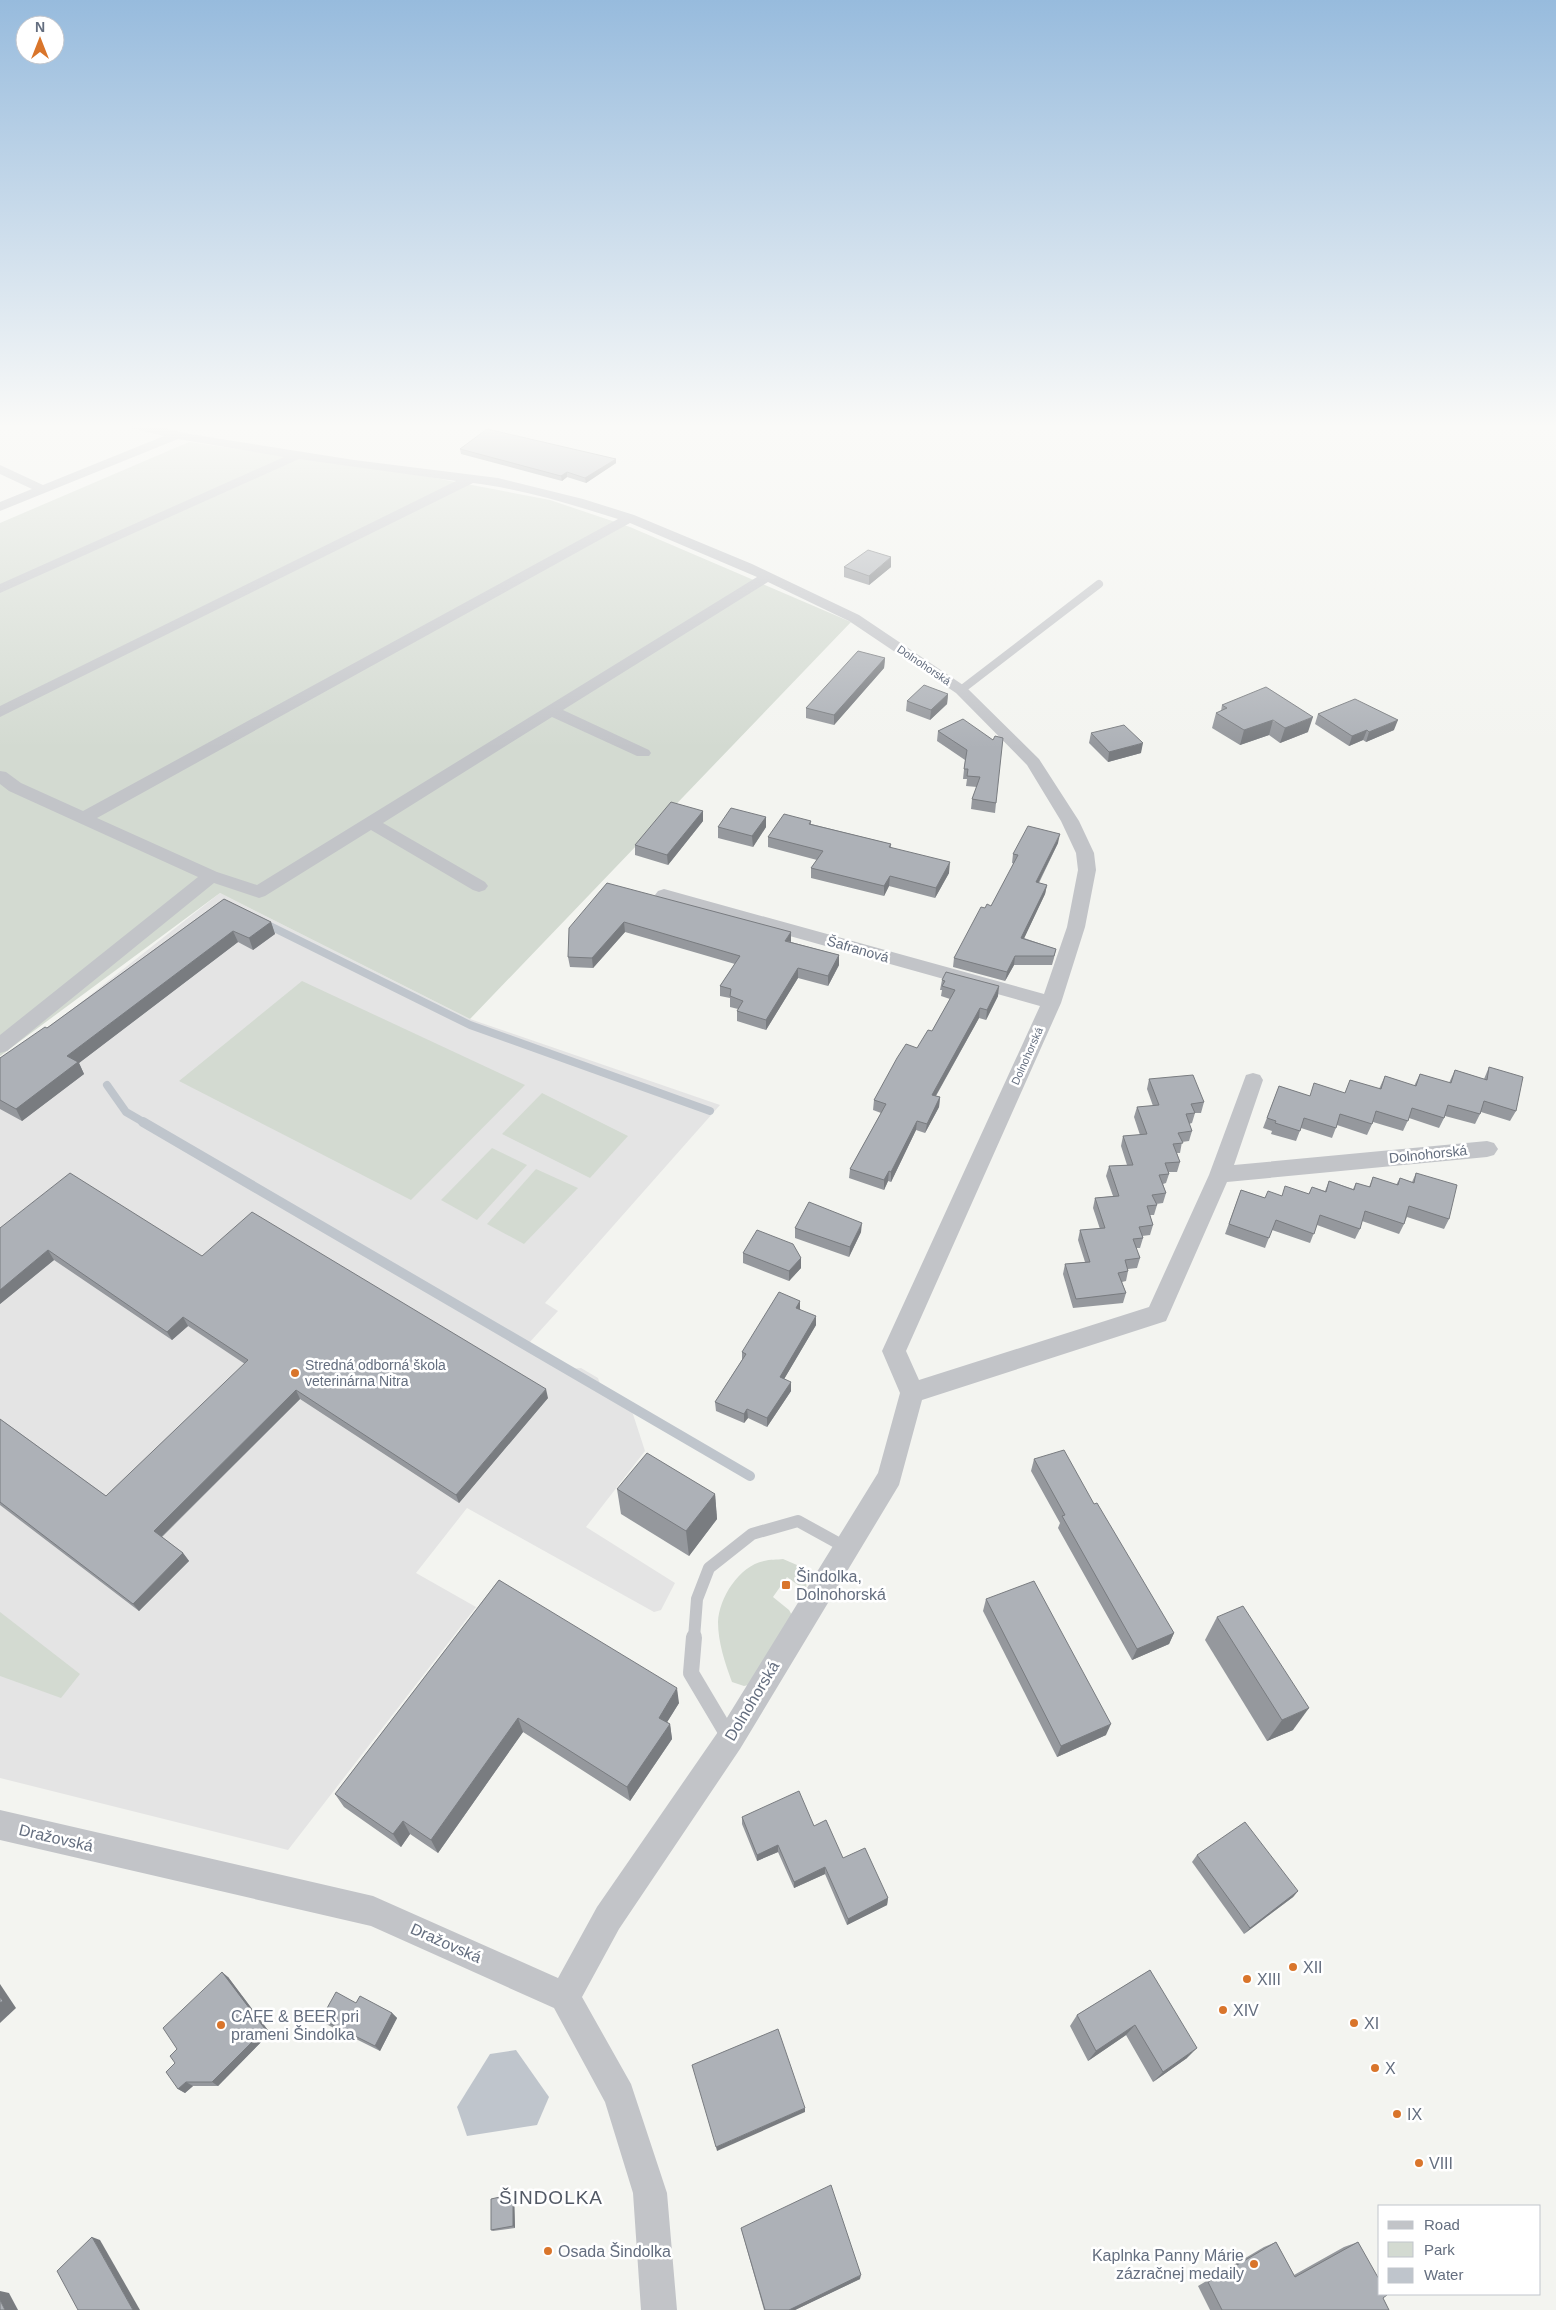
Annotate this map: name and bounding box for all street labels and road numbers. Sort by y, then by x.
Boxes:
street label: Dolnohorská [895,643,954,688]
street label: Šafranová [825,933,891,966]
street label: Dolnohorská [1009,1025,1045,1087]
street label: Dolnohorská [1388,1142,1468,1166]
street label: Dolnohorská [722,1658,782,1744]
street label: Dražovská [17,1821,95,1855]
street label: Dražovská [408,1920,484,1966]

